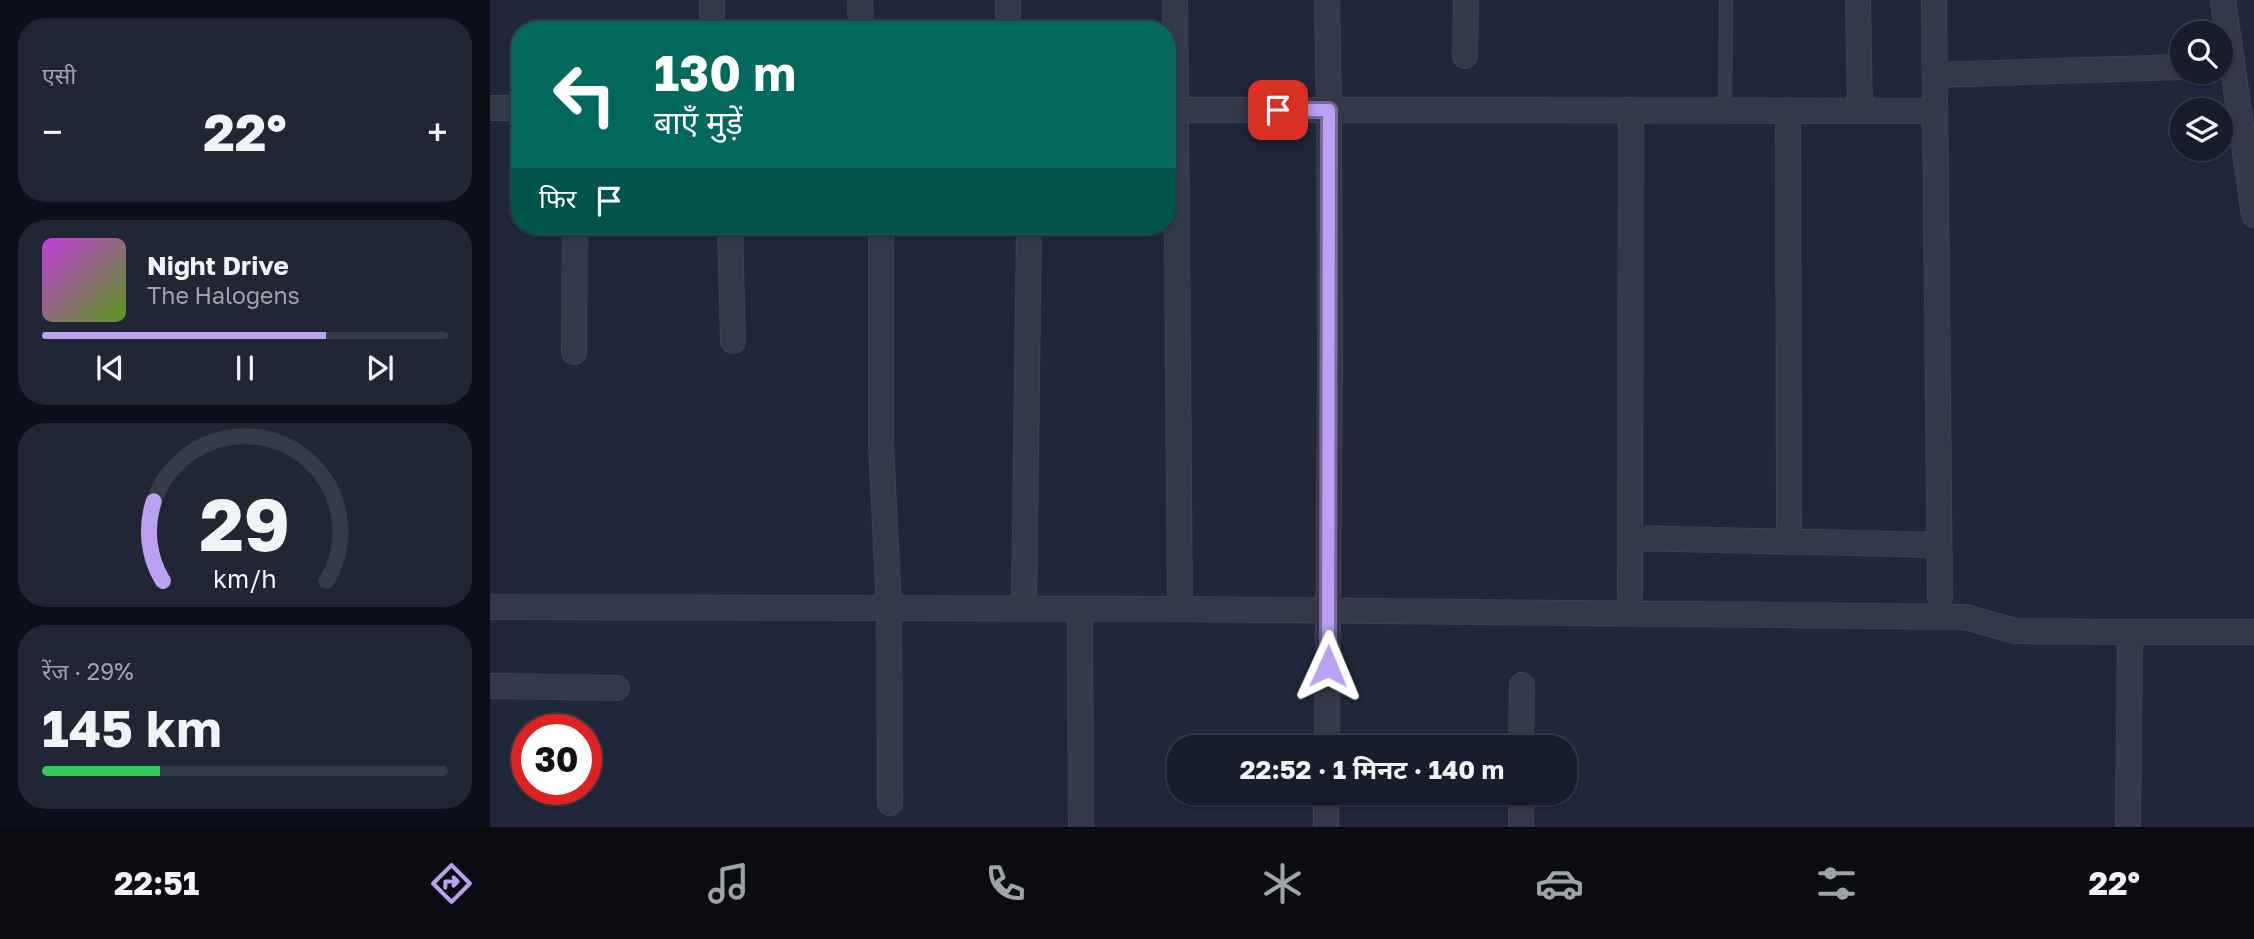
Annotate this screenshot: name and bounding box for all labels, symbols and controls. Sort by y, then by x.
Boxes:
map controls [2170,21,2233,161]
button: search [2170,21,2233,84]
text: 130 m [654,43,796,102]
icon: left [539,49,630,140]
text: एसी [42,61,76,89]
pin [1248,80,1308,140]
icon: arrive [1259,91,1297,129]
button: layers [2170,98,2233,161]
text: 22° [203,100,287,162]
text: बाएँ मुड़ें [654,103,743,141]
text: − [42,109,63,154]
text: + [427,109,448,154]
icon: arrive [590,182,628,220]
text: फिर [539,183,576,214]
text: Night Drive [147,250,289,281]
text: The Halogens [147,281,300,309]
icon: previous [91,349,129,387]
icon: pause [226,349,264,387]
icon: next [361,349,399,387]
text: 29 [200,480,290,567]
text: km/h [213,562,277,593]
position arrow [1291,629,1365,703]
text: रेंज · 29% [42,657,133,685]
text: 145 km [42,696,222,758]
speed limit sign: 30 [511,714,602,805]
text: 22:52 · 1 मिनट · 140 m [1240,754,1504,785]
icon: directions [427,859,476,908]
icon: music [704,859,753,908]
icon: phone [981,859,1030,908]
icon: climate [1258,859,1307,908]
icon: car [1535,859,1584,908]
icon: filters [1812,859,1861,908]
text: 22:51 [114,864,199,902]
text: 22° [2088,864,2140,902]

